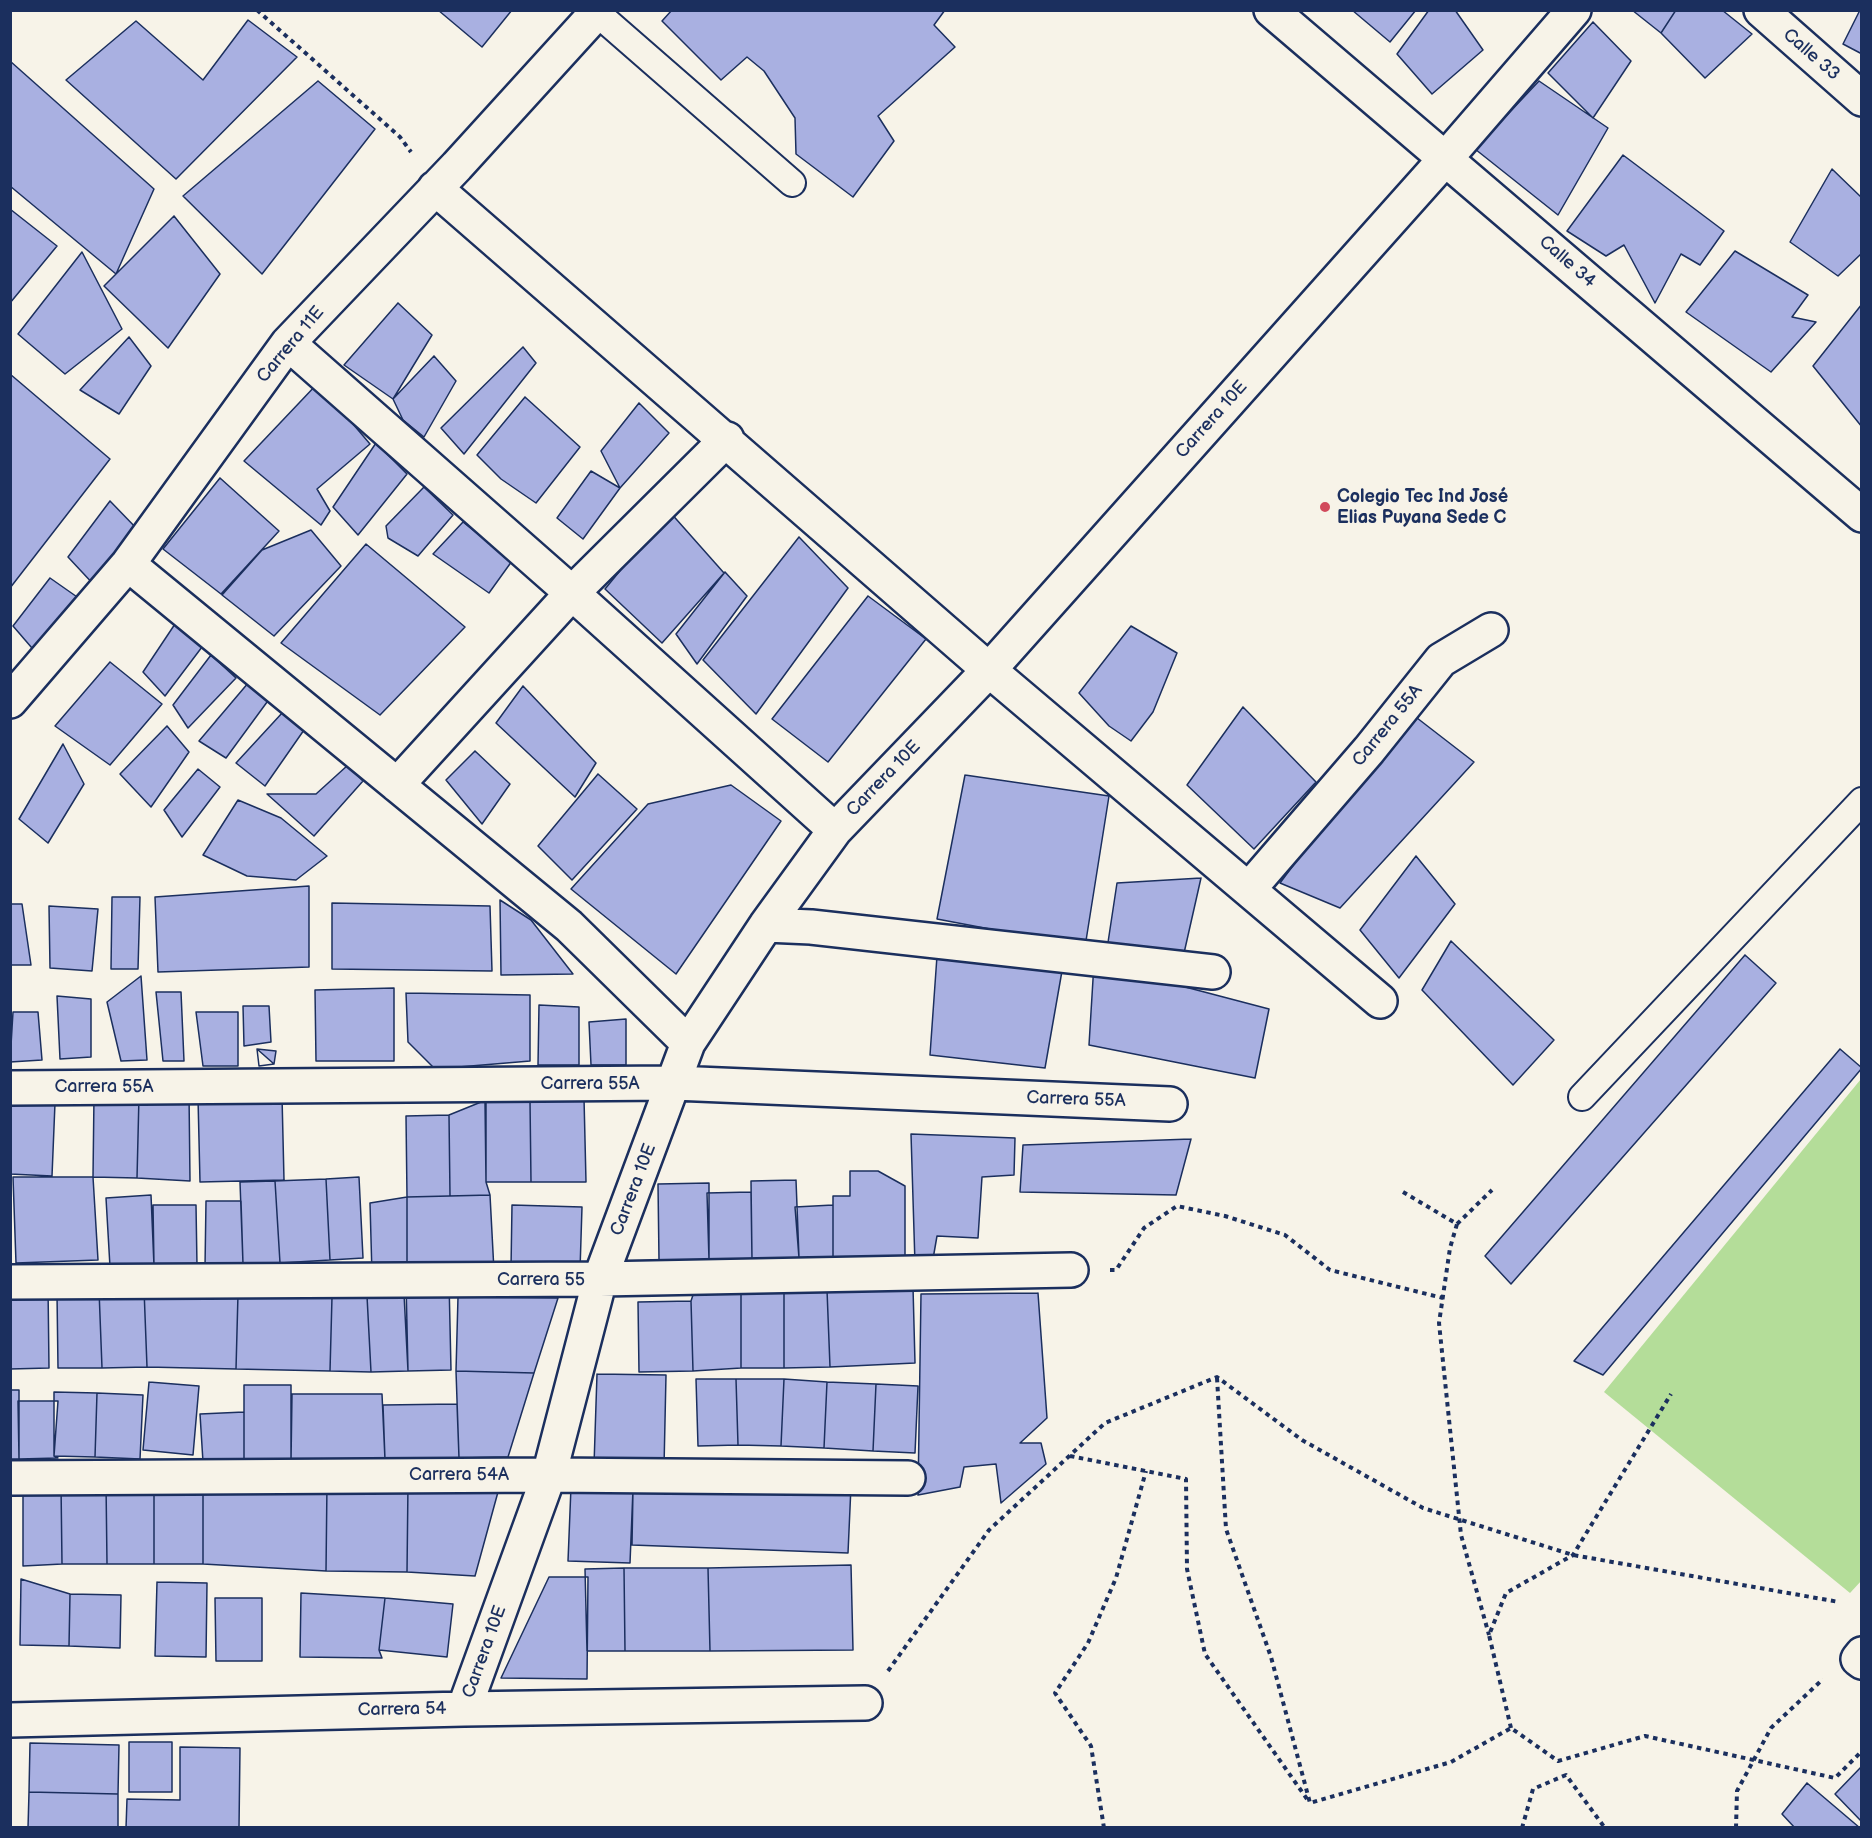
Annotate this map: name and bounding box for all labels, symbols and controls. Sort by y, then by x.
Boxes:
street label: Calle 33 [1778,24,1844,86]
street label: Calle 34 [1534,231,1600,293]
street label: Carrera 11E [253,302,329,388]
street label: Carrera 10E [1172,377,1252,463]
place label: Colegio Tec Ind José Elias Puyana Sede C [1337,486,1508,528]
marker: Colegio Tec Ind José Elias Puyana Sede C [1318,500,1332,514]
street label: Carrera 55A [1348,681,1428,771]
street label: Carrera 10E [843,737,925,821]
street label: Carrera 55A [540,1073,640,1095]
street label: Carrera 55A [54,1076,154,1098]
street label: Carrera 55A [1026,1087,1126,1113]
street label: Carrera 10E [607,1141,661,1239]
street label: Carrera 55 [497,1269,585,1291]
street label: Carrera 54A [409,1464,509,1486]
street label: Carrera 10E [458,1603,512,1701]
street label: Carrera 54 [357,1698,447,1722]

